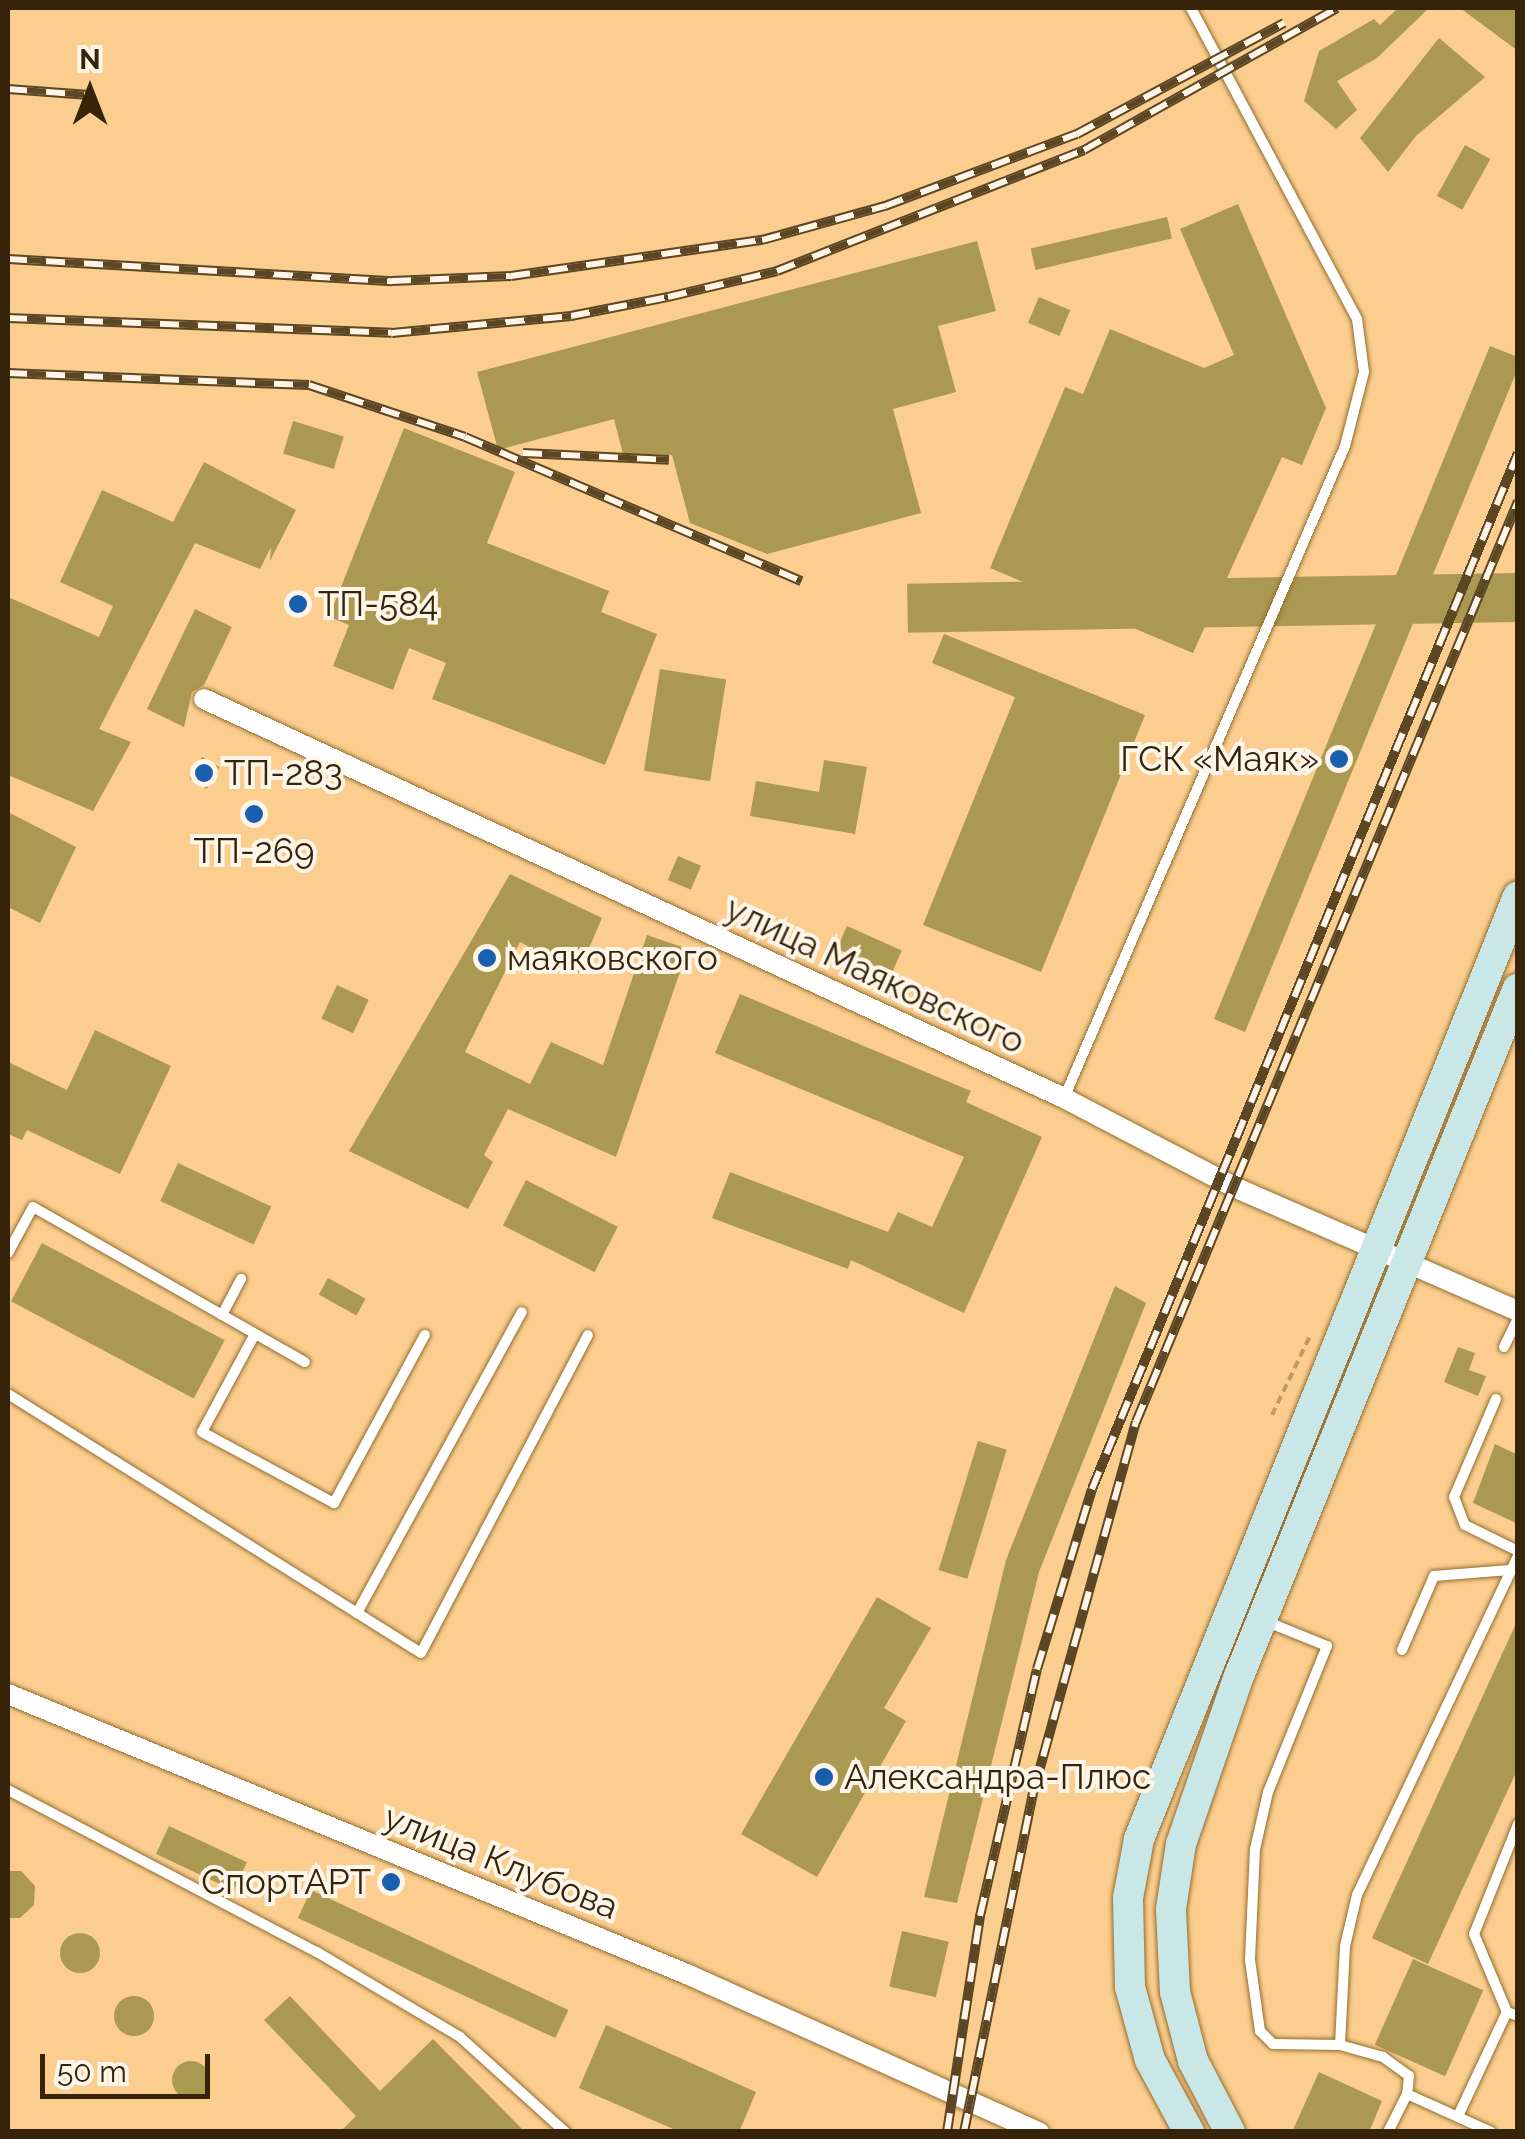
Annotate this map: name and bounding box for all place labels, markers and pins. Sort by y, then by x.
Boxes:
place label: ТП-584 [318,583,438,625]
marker: ТП-584 [287,593,309,615]
place label: ГСК «Маяк» [1120,738,1319,780]
marker: ГСК «Маяк» [1328,748,1350,770]
place label: ТП-283 [224,752,343,794]
marker: ТП-283 [193,762,215,784]
marker: ТП-269 [243,803,265,825]
place label: ТП-269 [194,830,314,872]
place label: маяковского [507,937,718,979]
marker: маяковского [476,947,498,969]
place label: Александра-Плюс [844,1756,1151,1798]
marker: Александра-Плюс [813,1766,835,1788]
place label: СпортАРТ [201,1861,371,1903]
marker: СпортАРТ [380,1871,402,1893]

